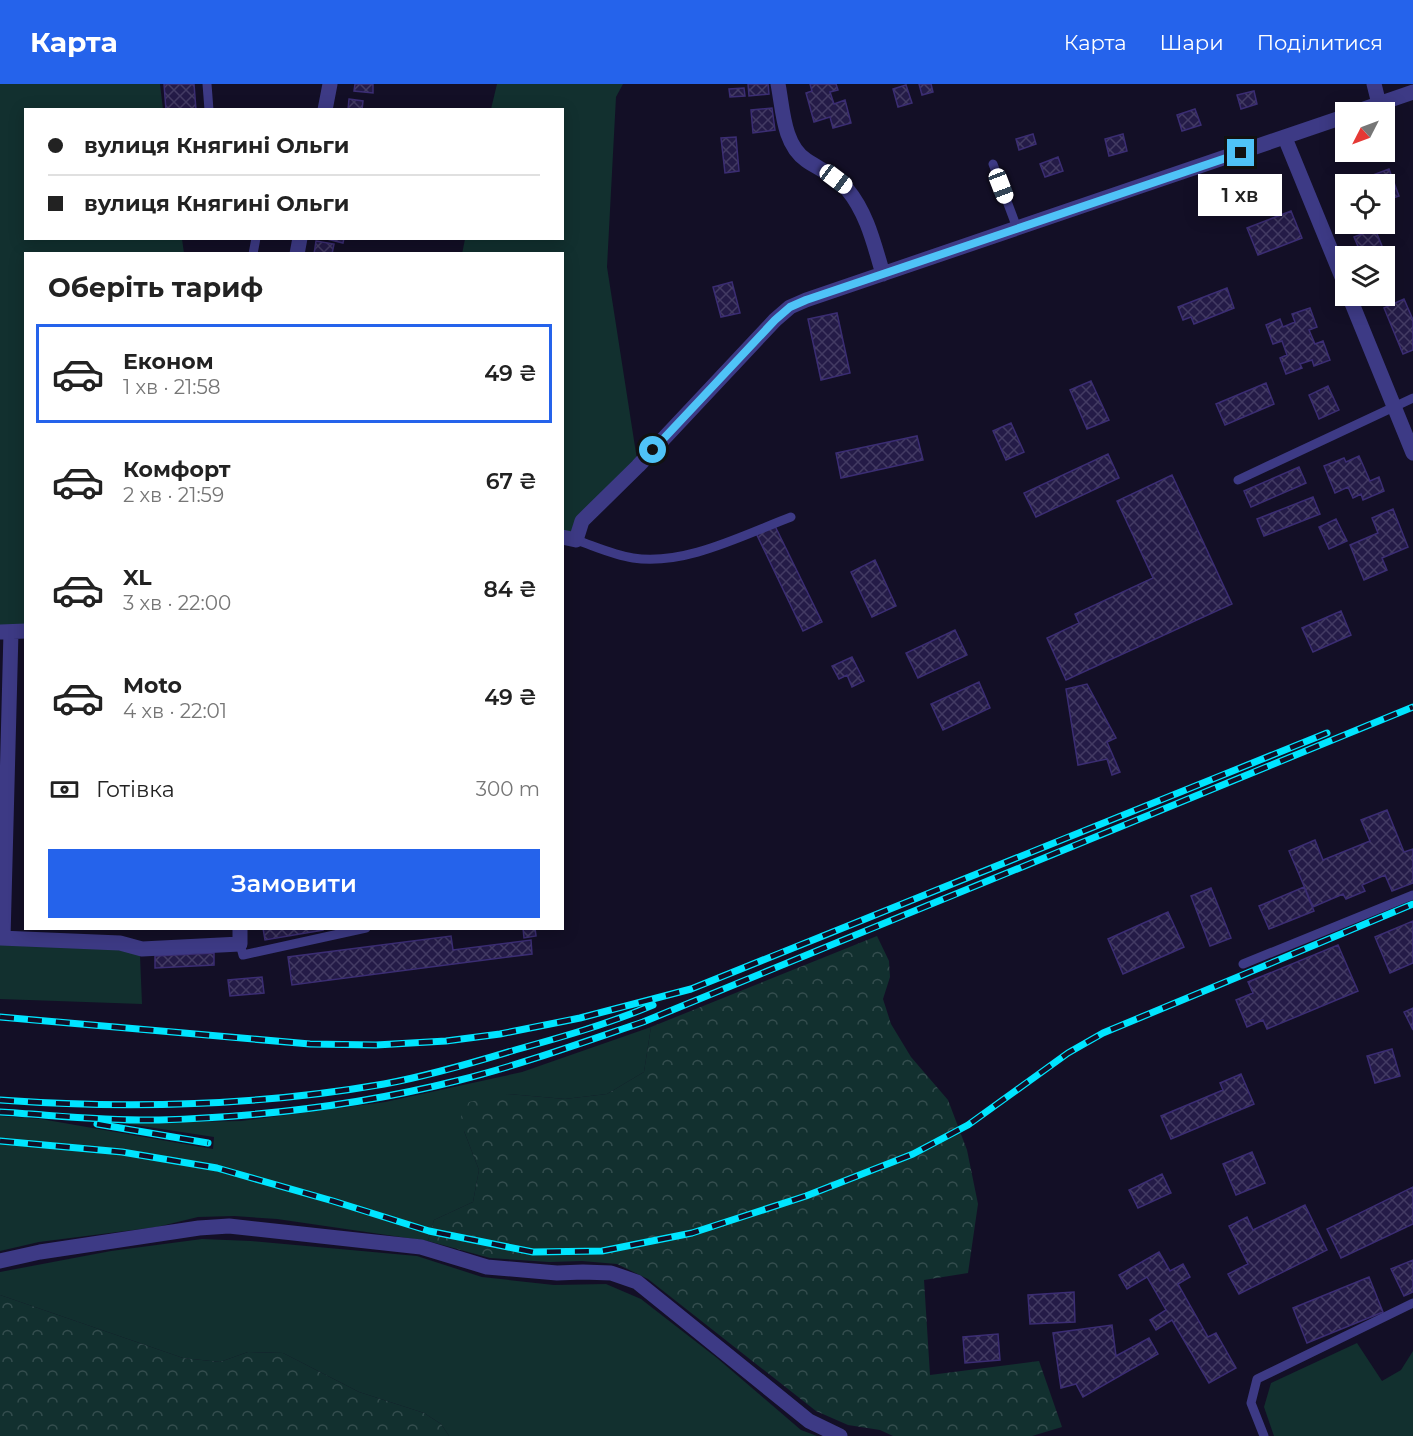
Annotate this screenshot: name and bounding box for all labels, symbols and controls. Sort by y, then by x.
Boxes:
text: Карта [30,25,118,59]
text: Карта [1064,30,1127,55]
text: Шари [1160,30,1224,55]
text: Поділитися [1257,30,1383,55]
north arrow [1335,102,1395,162]
map controls [1335,102,1395,306]
text: вулиця Княгині Ольги [84,132,349,159]
route end [1227,139,1254,166]
car [816,161,856,197]
car [986,166,1016,206]
callout: 1 хв [1199,174,1283,216]
button: locate [1335,174,1395,234]
text: 1 хв [1222,183,1258,207]
text: вулиця Княгині Ольги [84,190,349,217]
button: layers [1335,246,1395,306]
text: Оберіть тариф [48,271,263,304]
icon: car [51,347,105,401]
text: Економ [123,348,214,375]
text: 49 ₴ [484,360,537,387]
text: 1 хв · 21:58 [123,375,221,399]
route start [639,436,666,463]
icon: car [51,455,105,509]
text: Комфорт [123,456,231,483]
text: 67 ₴ [486,468,537,495]
text: 2 хв · 21:59 [123,483,224,507]
icon: car [51,563,105,617]
text: XL [123,564,152,591]
text: 84 ₴ [483,576,537,603]
text: 3 хв · 22:00 [123,591,231,615]
icon: car [51,671,105,725]
text: Moto [123,672,182,699]
text: 49 ₴ [484,684,537,711]
text: 4 хв · 22:01 [123,699,227,723]
icon: cash [48,773,81,806]
text: Готівка [96,776,175,803]
text: 300 m [476,777,540,801]
button: Замовити [48,849,540,918]

